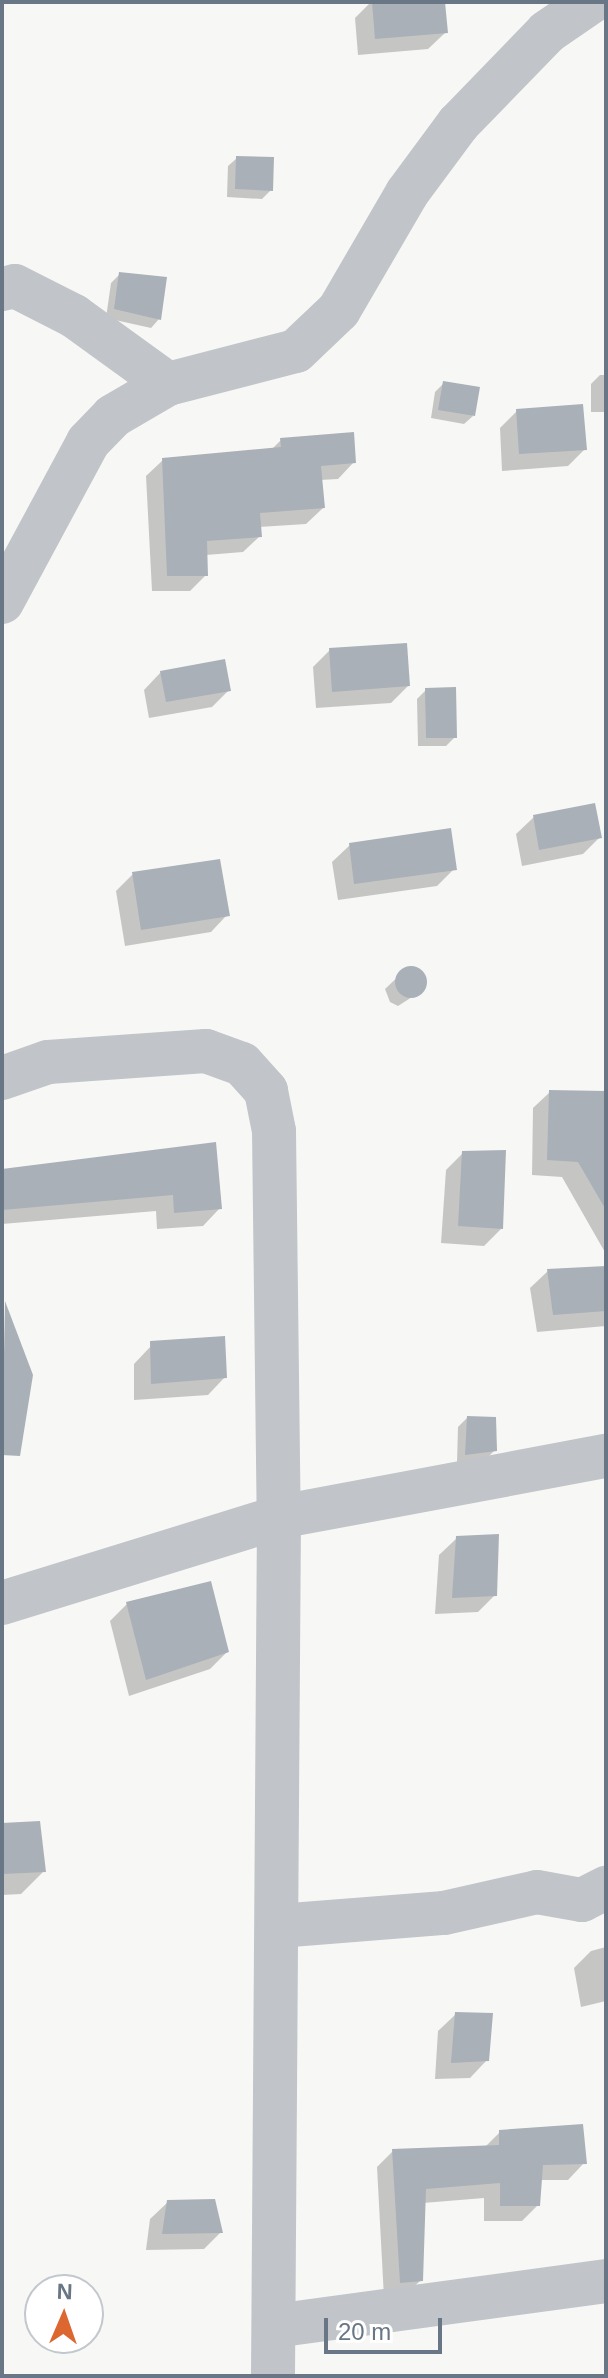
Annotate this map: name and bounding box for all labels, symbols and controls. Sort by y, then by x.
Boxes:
north arrow [24,2274,104,2354]
text: N [56,2279,73,2304]
scale bar [328,2302,446,2352]
text: 20 m [338,2318,391,2345]

